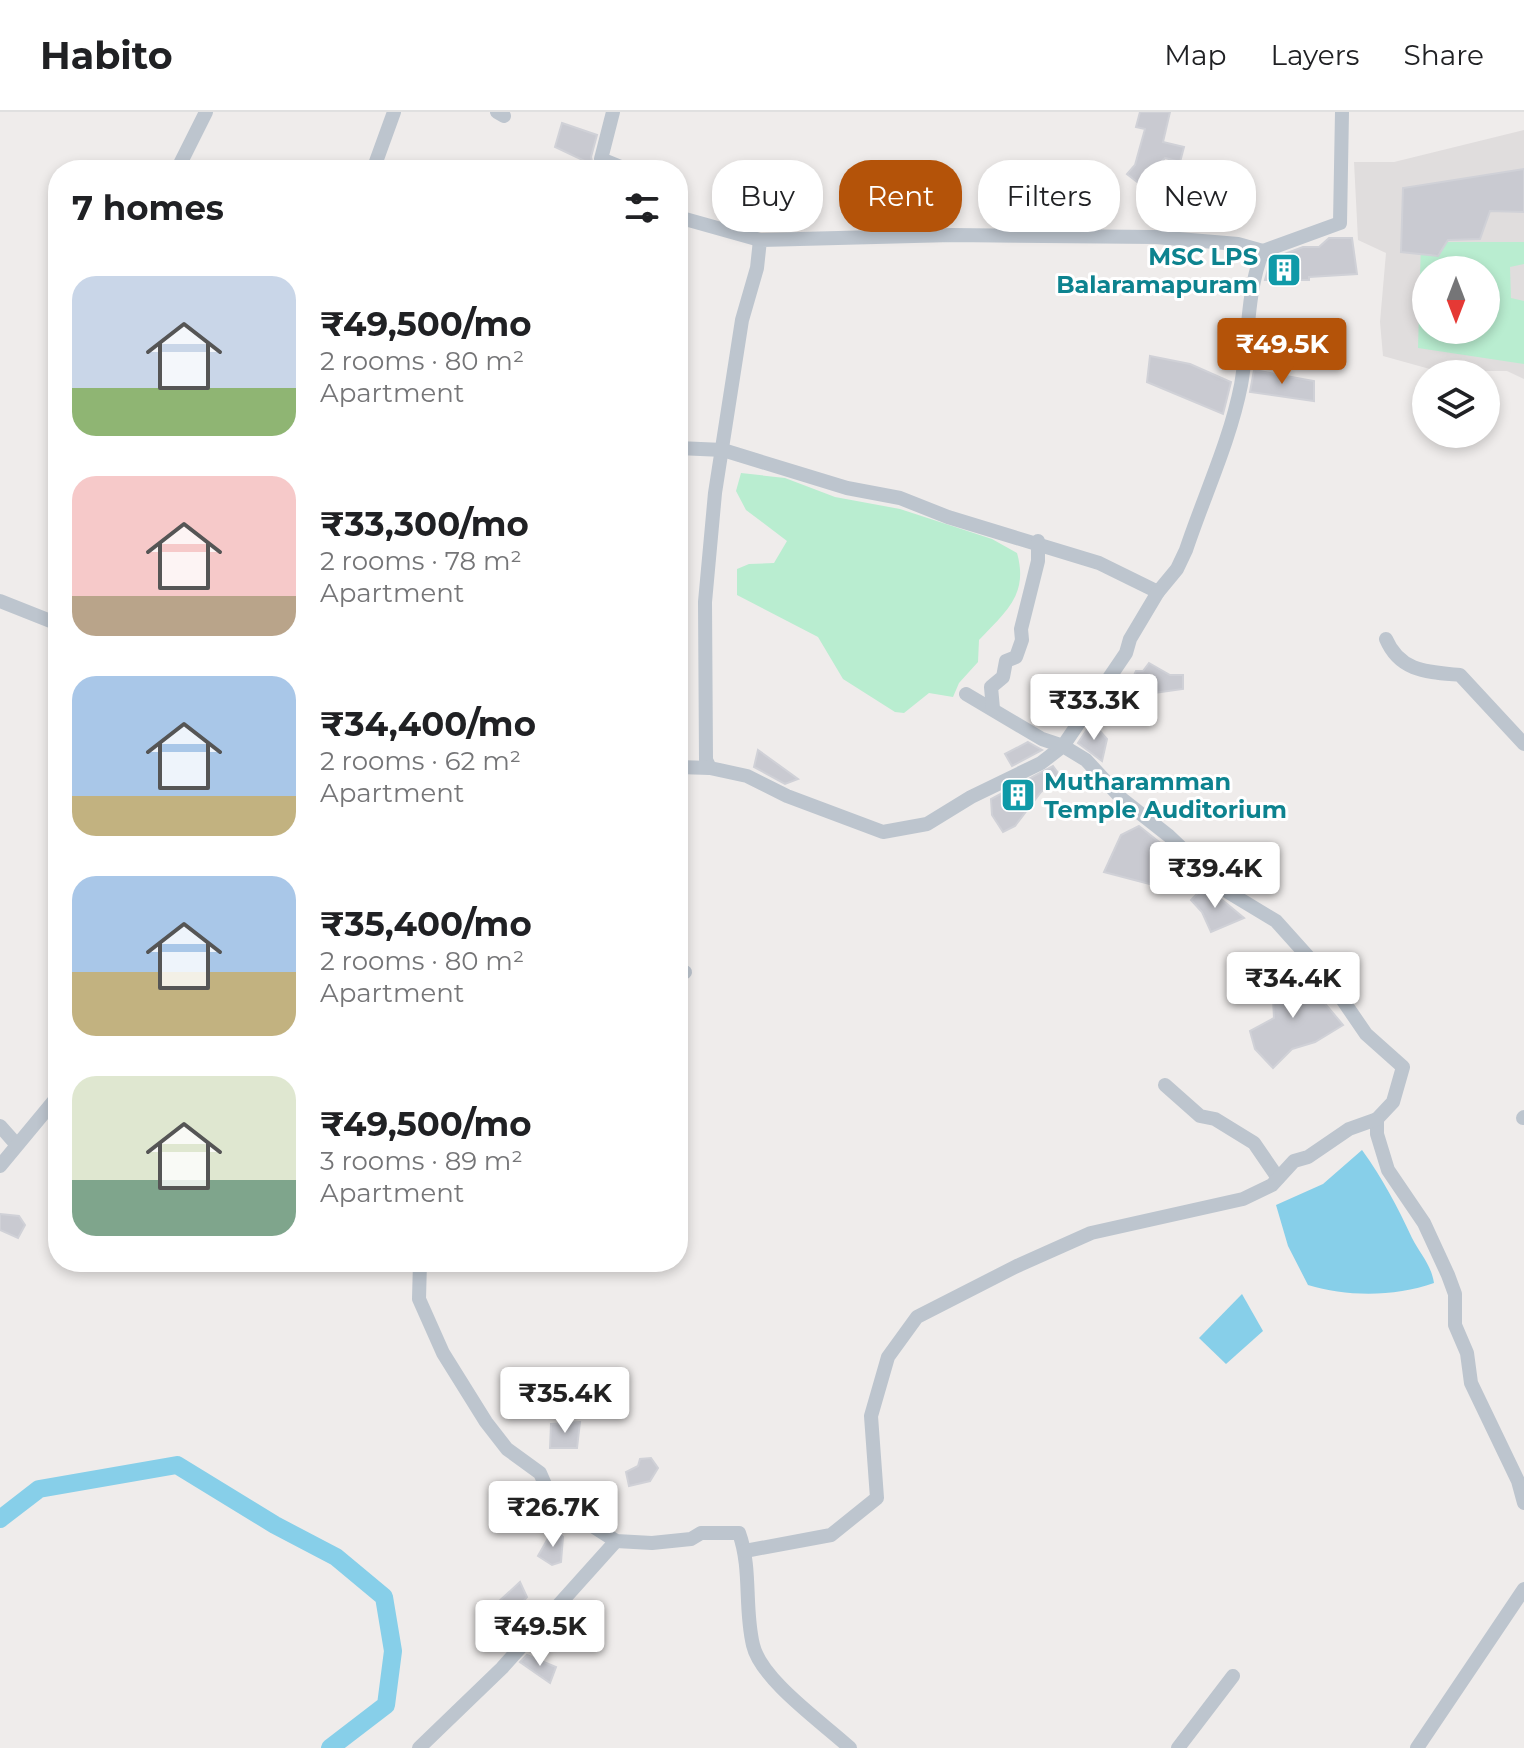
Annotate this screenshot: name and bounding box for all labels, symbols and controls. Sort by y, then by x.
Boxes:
text: Habito [40,32,173,79]
text: Map [1164,38,1227,72]
text: Layers [1271,38,1360,72]
text: Share [1404,38,1484,72]
chip: Buy [712,160,823,232]
chip: Rent [839,160,962,232]
chip: Filters [978,160,1120,232]
chip: New [1136,160,1256,232]
icon: filters [620,186,664,230]
text: 7 homes [72,187,224,229]
place label: MSC LPS Balaramapuram [1056,242,1258,299]
building icon: MSC LPS Balaramapuram [1265,251,1303,289]
north arrow [1412,256,1500,344]
map controls [1412,256,1500,448]
text: ₹49,500/mo [320,303,532,345]
icon: home [136,308,232,404]
pin: ₹49.5K [1217,318,1347,386]
text: ₹49.5K [1235,328,1329,360]
text: 2 rooms · 80 m² [320,345,524,377]
button: layers [1412,360,1500,448]
text: Apartment [320,377,464,409]
text: ₹33,300/mo [320,503,529,545]
icon: home [136,508,232,604]
text: 2 rooms · 78 m² [320,545,522,577]
text: Apartment [320,577,464,609]
pin: ₹33.3K [1029,674,1159,742]
text: ₹33.3K [1048,684,1140,716]
text: ₹34,400/mo [320,703,536,745]
icon: home [136,708,232,804]
text: 2 rooms · 62 m² [320,745,521,777]
place label: Mutharamman Temple Auditorium [1044,767,1287,824]
building icon: Mutharamman Temple Auditorium [999,776,1037,814]
text: Apartment [320,777,464,809]
pin: ₹39.4K [1150,842,1280,910]
text: ₹39.4K [1168,852,1262,884]
text: ₹35,400/mo [320,903,532,945]
icon: home [136,908,232,1004]
text: 2 rooms · 80 m² [320,945,524,977]
pin: ₹34.4K [1228,952,1358,1020]
text: ₹34.4K [1245,962,1341,994]
text: Apartment [320,977,464,1009]
text: ₹49,500/mo [320,1103,532,1145]
icon: home [136,1108,232,1204]
text: 3 rooms · 89 m² [320,1145,523,1177]
text: Apartment [320,1177,464,1209]
pin: ₹35.4K [500,1367,630,1435]
text: ₹35.4K [518,1377,612,1409]
pin: ₹26.7K [488,1481,618,1549]
text: ₹26.7K [507,1491,599,1523]
pin: ₹49.5K [475,1600,605,1668]
text: ₹49.5K [493,1610,587,1642]

